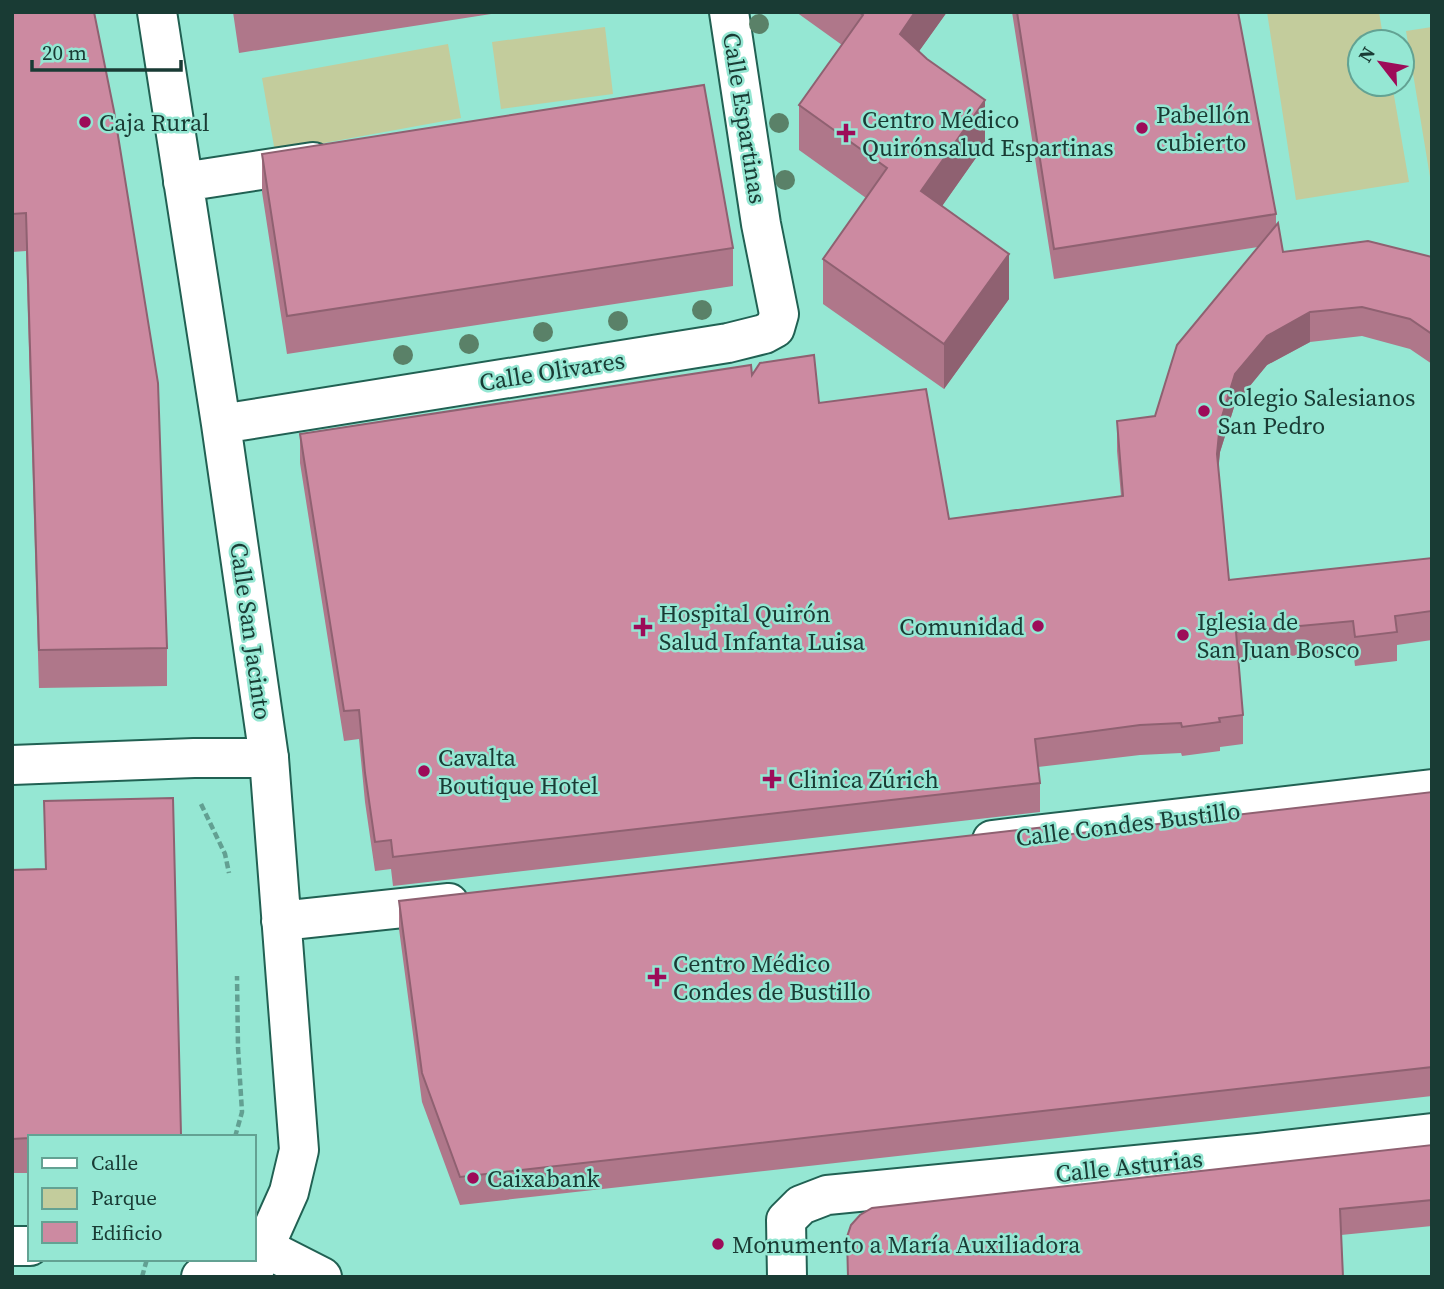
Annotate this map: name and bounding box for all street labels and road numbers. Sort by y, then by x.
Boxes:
street label: Calle Espartinas [715,30,775,206]
street label: Calle Olivares [477,343,627,399]
street label: Calle San Jacinto [222,540,280,722]
street label: Calle Condes Bustillo [1014,794,1242,854]
street label: Calle Asturias [1054,1142,1204,1190]

